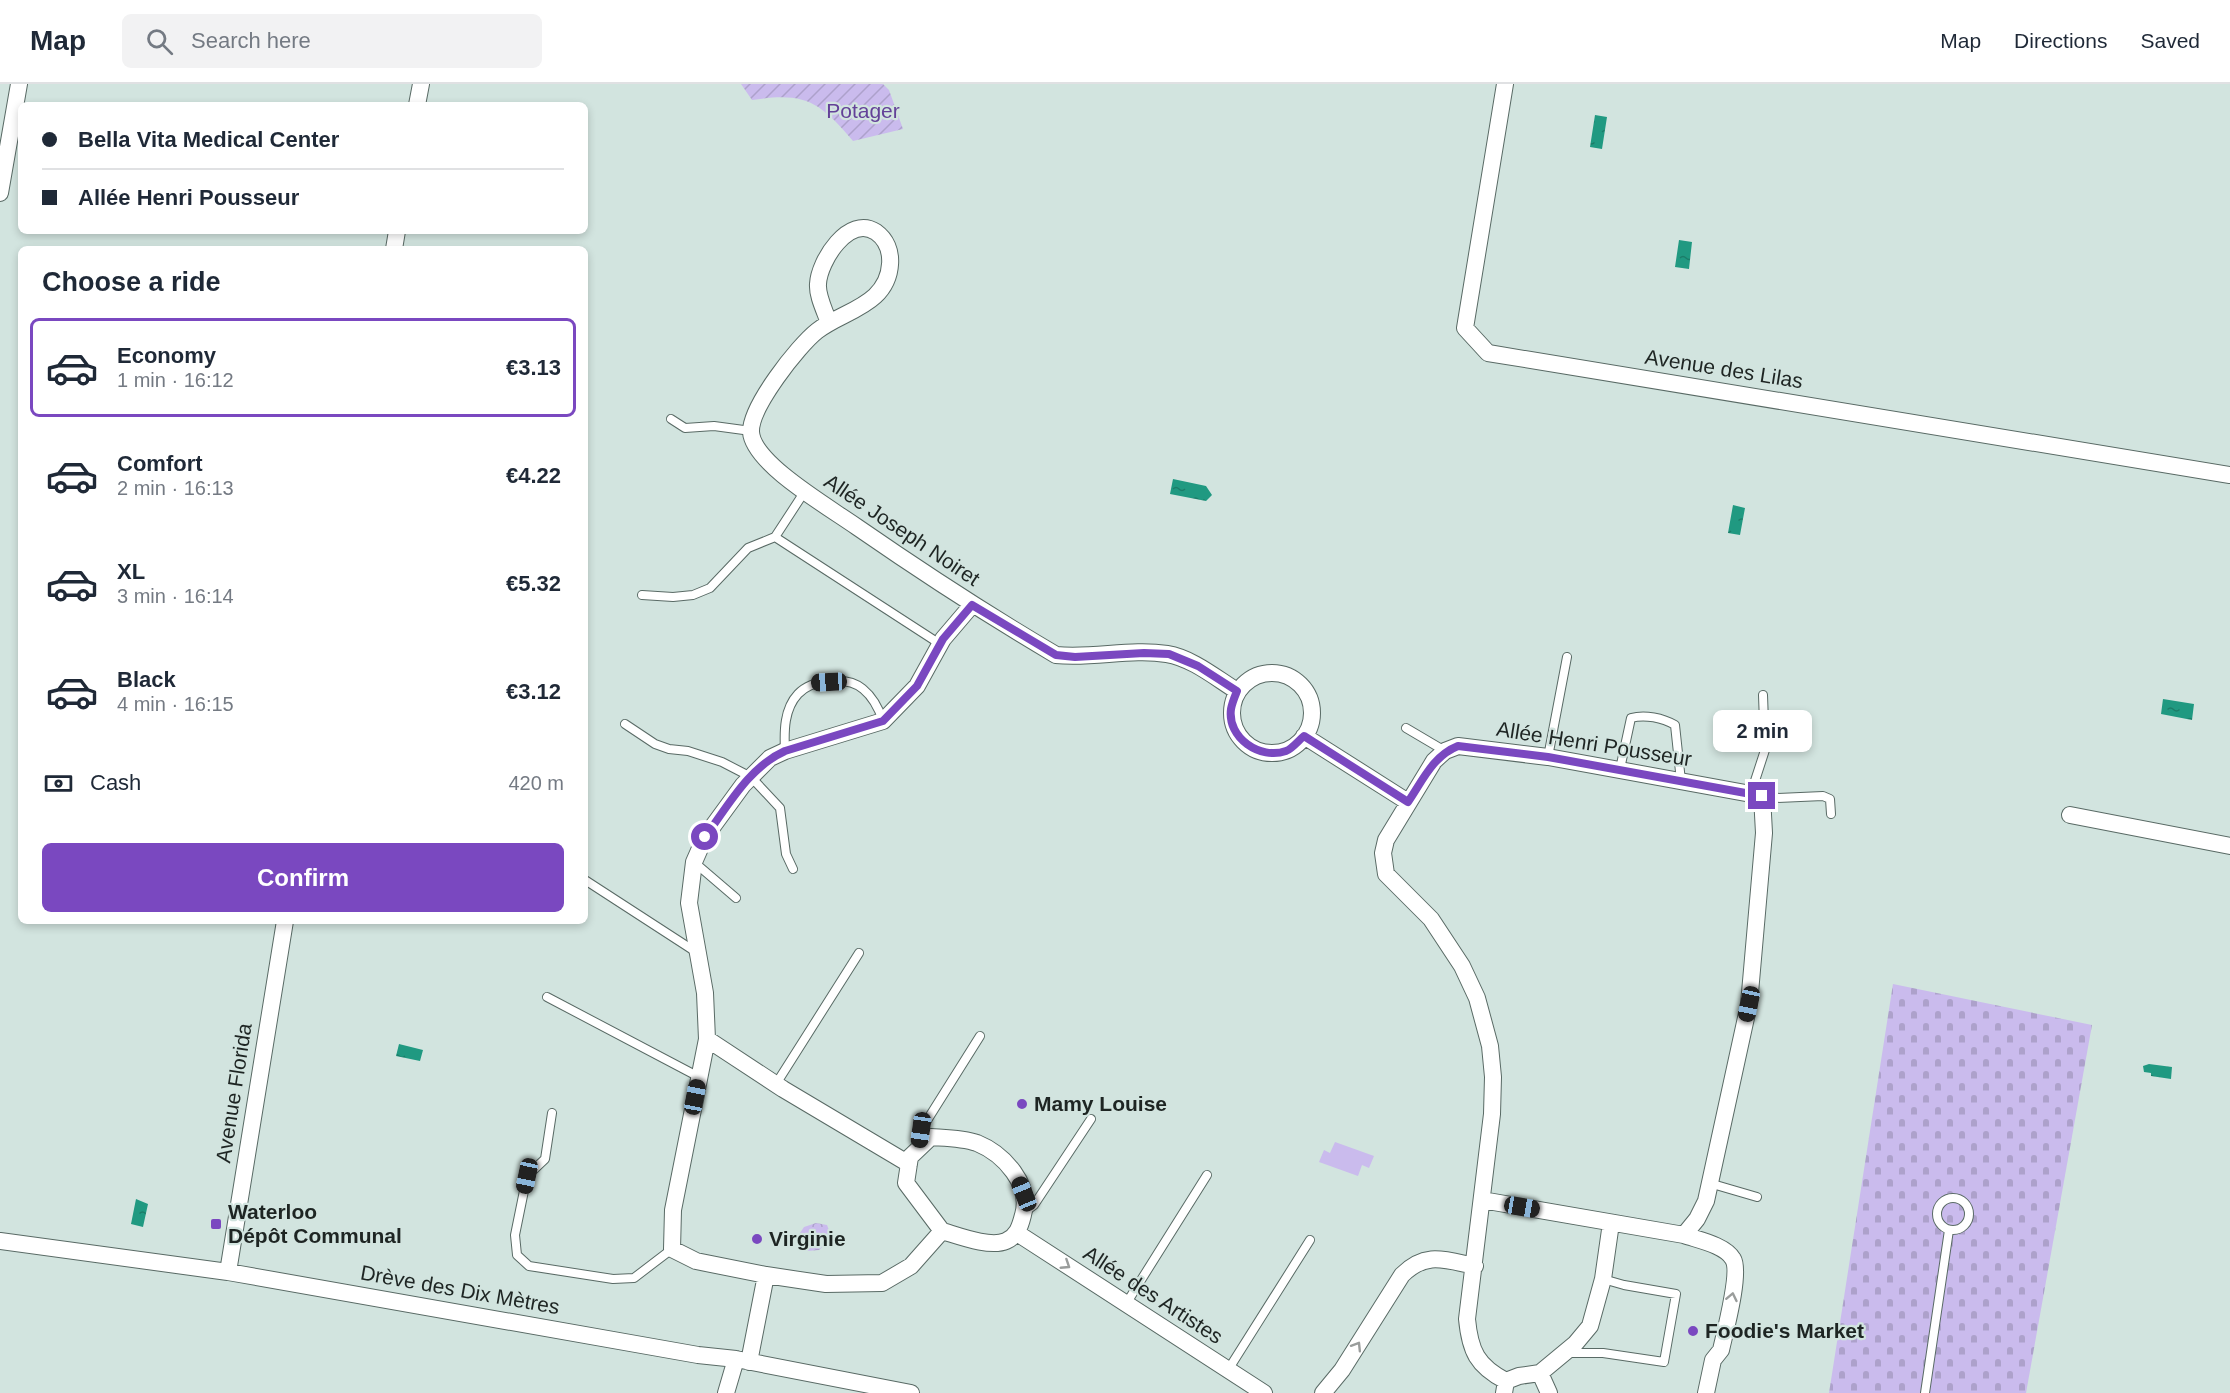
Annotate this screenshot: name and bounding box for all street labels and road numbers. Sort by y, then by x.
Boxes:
street label: Avenue des Lilas [1643,345,1805,392]
street label: Allée Joseph Noiret [820,469,984,590]
street label: Allée Henri Pousseur [1495,717,1693,770]
street label: Avenue Florida [211,1021,256,1164]
street label: Allée des Artistes [1079,1241,1227,1348]
street label: Drève des Dix Mètres [359,1261,561,1318]

